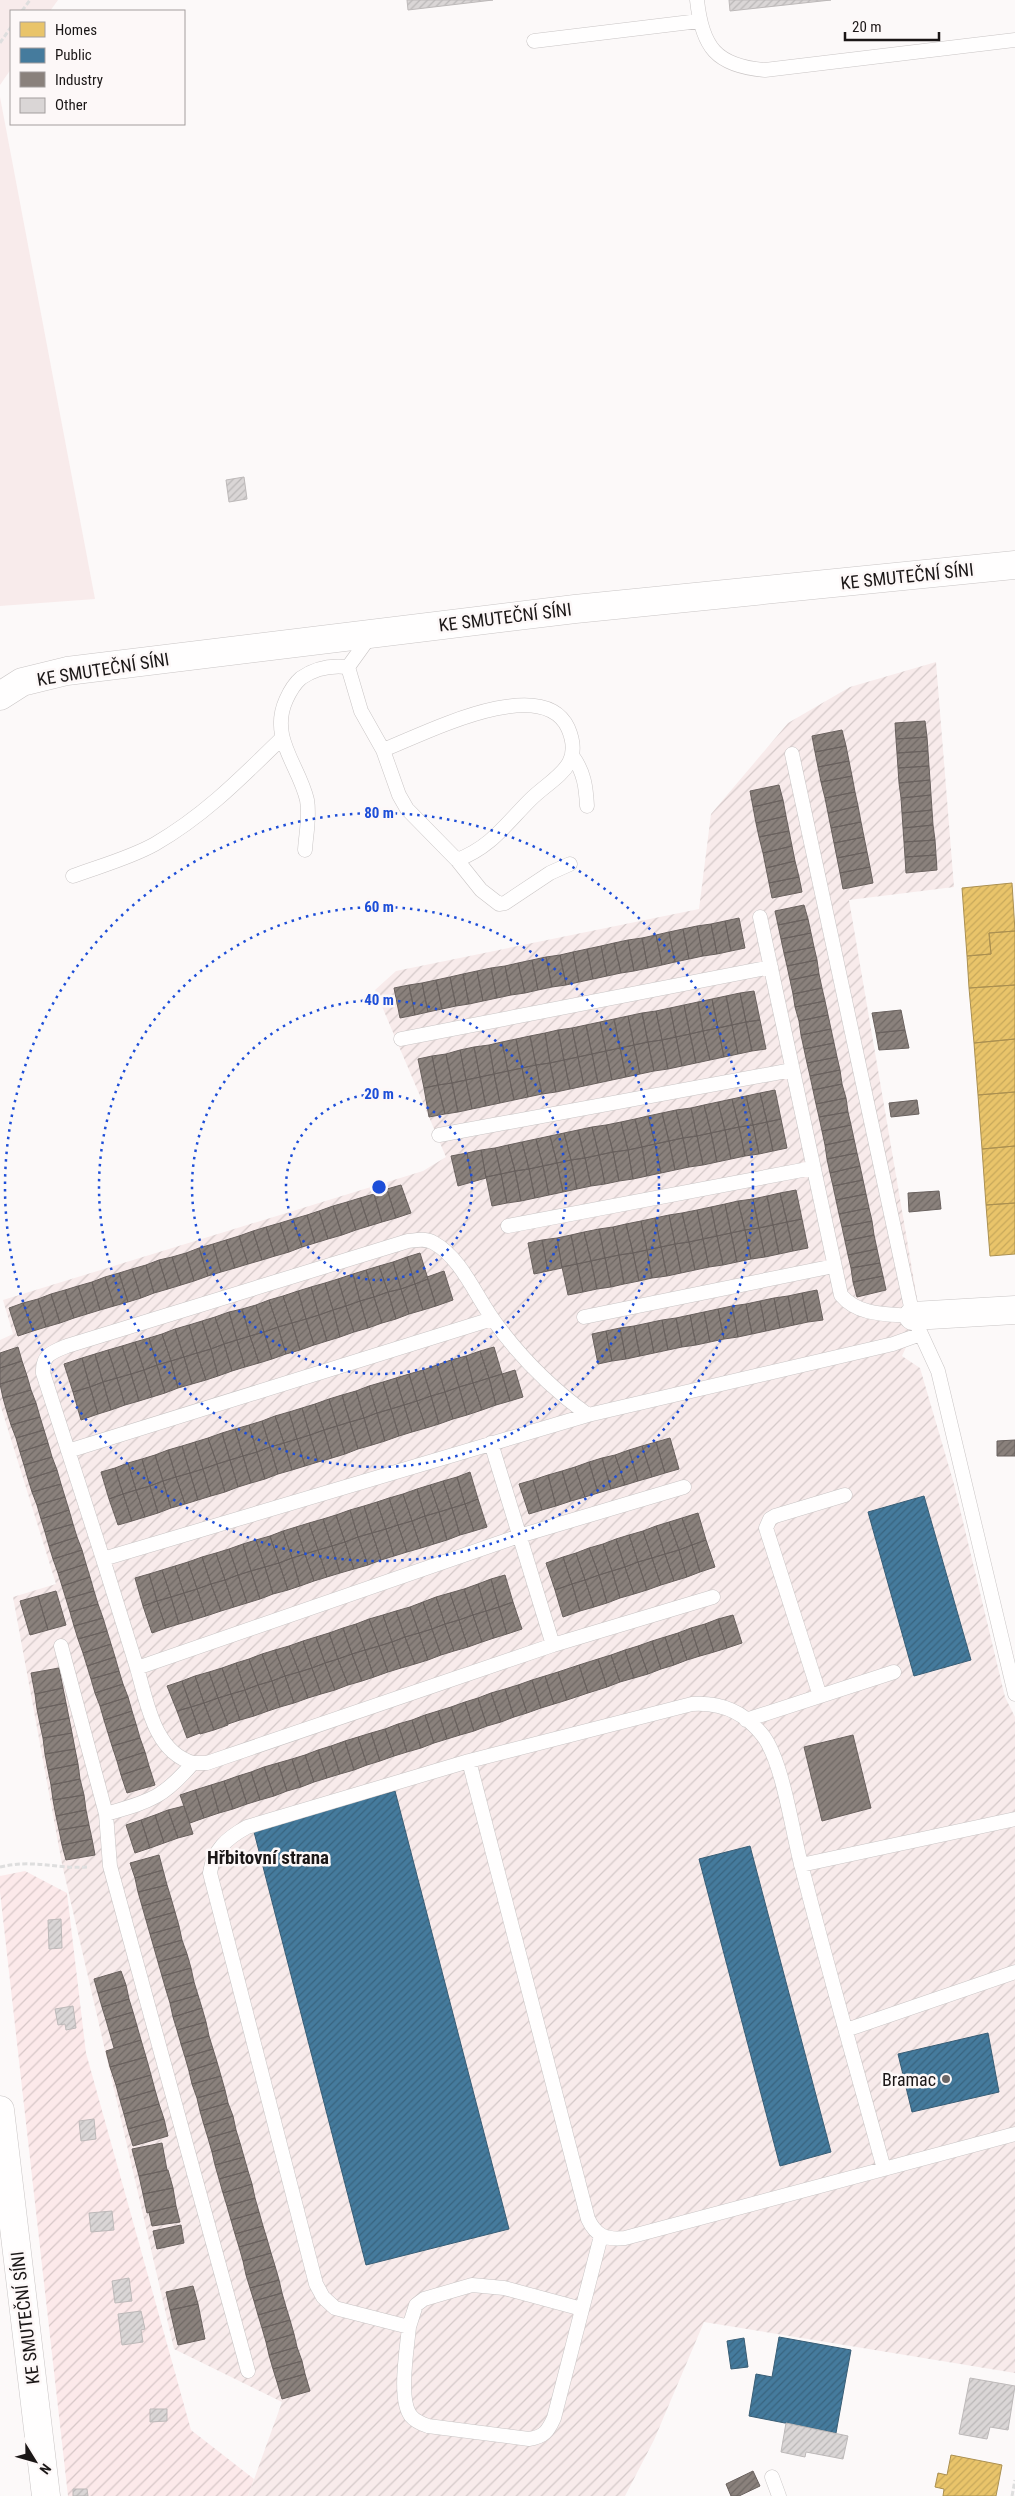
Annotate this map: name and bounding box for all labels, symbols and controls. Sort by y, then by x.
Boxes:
legend [10,10,185,125]
scale bar [845,10,939,42]
text: 20 m [852,18,882,36]
text: Homes [55,21,97,39]
text: Public [55,46,92,64]
text: Industry [55,71,103,89]
text: Other [55,96,88,114]
street label: KE SMUTEČNÍ SÍNI [839,559,975,593]
street label: KE SMUTEČNÍ SÍNI [437,598,573,636]
street label: KE SMUTEČNÍ SÍNI [35,648,171,690]
text: 80 m [364,804,394,822]
text: 60 m [364,898,394,916]
text: 40 m [364,991,394,1009]
text: 20 m [364,1085,394,1103]
centre of rings [370,1178,388,1196]
district label: Hřbitovní strana [207,1846,329,1869]
place label: Bramac [882,2069,936,2090]
marker: Bramac [940,2073,952,2085]
street label: KE SMUTEČNÍ SÍNI [6,2250,44,2386]
north arrow [10,2436,60,2486]
text: N [36,2461,54,2477]

